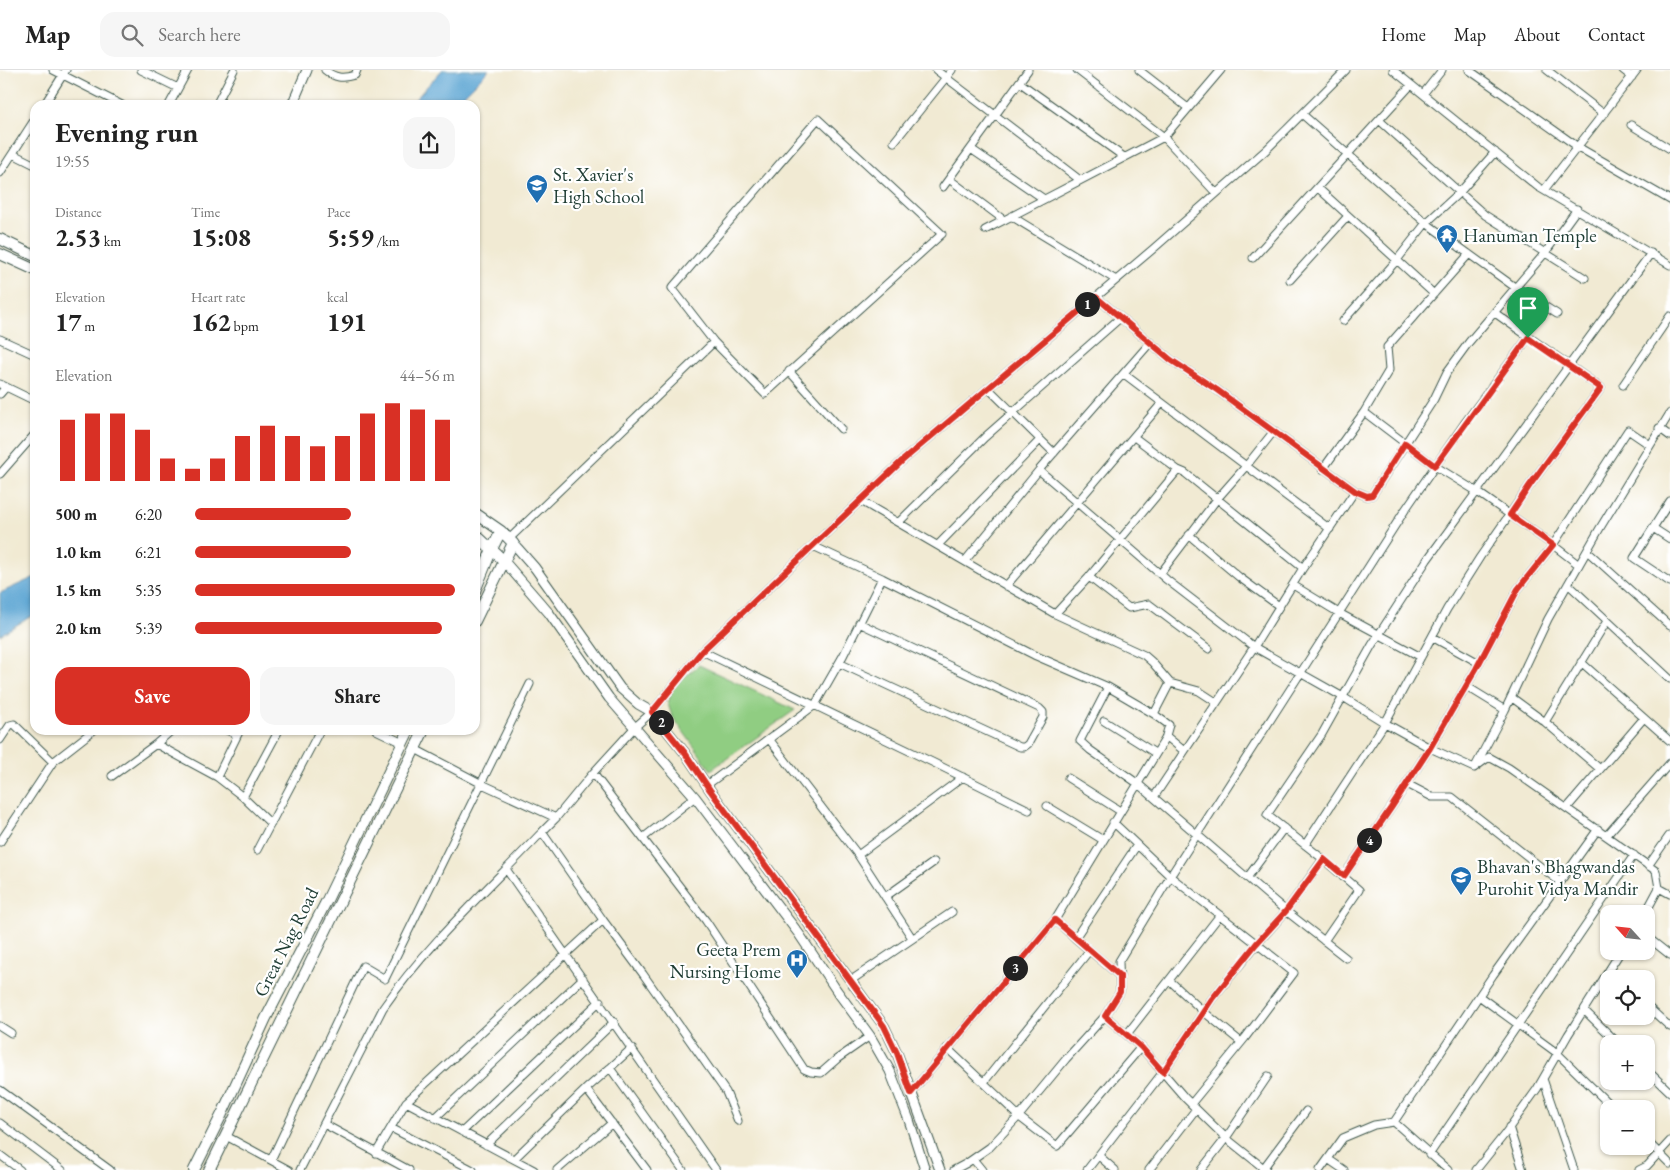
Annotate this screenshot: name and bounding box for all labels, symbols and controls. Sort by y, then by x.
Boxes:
search box [100,12,450,57]
text: Map [25,19,70,50]
icon: search [118,21,146,49]
text: Search here [158,22,241,47]
text: Home [1381,23,1426,46]
text: Map [1454,23,1486,46]
text: About [1514,23,1560,46]
text: Contact [1588,23,1645,46]
text: Evening run [55,114,198,150]
button: share [403,117,455,169]
text: 19:55 [55,151,90,172]
place label: St. Xavier's High School [553,162,645,209]
school or university icon: St. Xavier's High School [525,173,549,204]
text: Distance [55,203,102,221]
text: Time [191,203,220,221]
text: Pace [327,203,351,221]
text: 2.53 [55,221,101,253]
text: 15:08 [191,221,251,253]
text: 5:59 [327,221,374,253]
temple icon: Hanuman Temple [1435,223,1459,254]
place label: Hanuman Temple [1463,223,1597,248]
text: km [101,232,121,250]
text: /km [374,232,400,250]
pin [1507,287,1549,338]
text: Elevation [55,288,105,306]
text: Heart rate [191,288,245,306]
text: kcal [327,288,348,306]
pin: 1 [1074,292,1100,316]
icon: arrive [1514,294,1542,322]
text: 1 [1084,295,1091,313]
text: 17 [55,306,81,338]
text: 162 [191,306,231,338]
text: 191 [327,306,367,338]
text: m [81,317,95,335]
text: bpm [231,317,259,335]
text: Elevation [55,365,113,386]
text: 44–56 m [400,365,455,386]
text: 500 m [55,504,97,525]
text: 6:20 [135,504,162,525]
text: 1.0 km [55,542,101,563]
text: 6:21 [135,542,162,563]
text: 1.5 km [55,580,101,601]
text: 5:35 [135,580,162,601]
text: 2.0 km [55,618,101,639]
text: 5:39 [135,618,162,639]
button: Save [55,667,250,725]
button: Share [260,667,455,725]
pin: 2 [648,710,674,734]
text: 2 [658,713,665,731]
pin: 4 [1356,828,1382,852]
text: 4 [1366,831,1373,849]
place label: Bhavan's Bhagwandas Purohit Vidya Mandir [1477,854,1639,901]
school or university icon: Bhavan's Bhagwandas Purohit Vidya Mandir [1449,865,1473,896]
street label: Great Nag Road [248,883,324,1001]
north arrow [1600,905,1655,960]
map controls [1600,905,1655,1155]
place label: Geeta Prem Nursing Home [670,937,781,984]
hospital icon: Geeta Prem Nursing Home [785,948,809,979]
pin: 3 [1002,956,1028,980]
text: 3 [1012,959,1019,977]
button: locate [1600,970,1655,1025]
button: + [1600,1035,1655,1090]
button: − [1600,1100,1655,1155]

